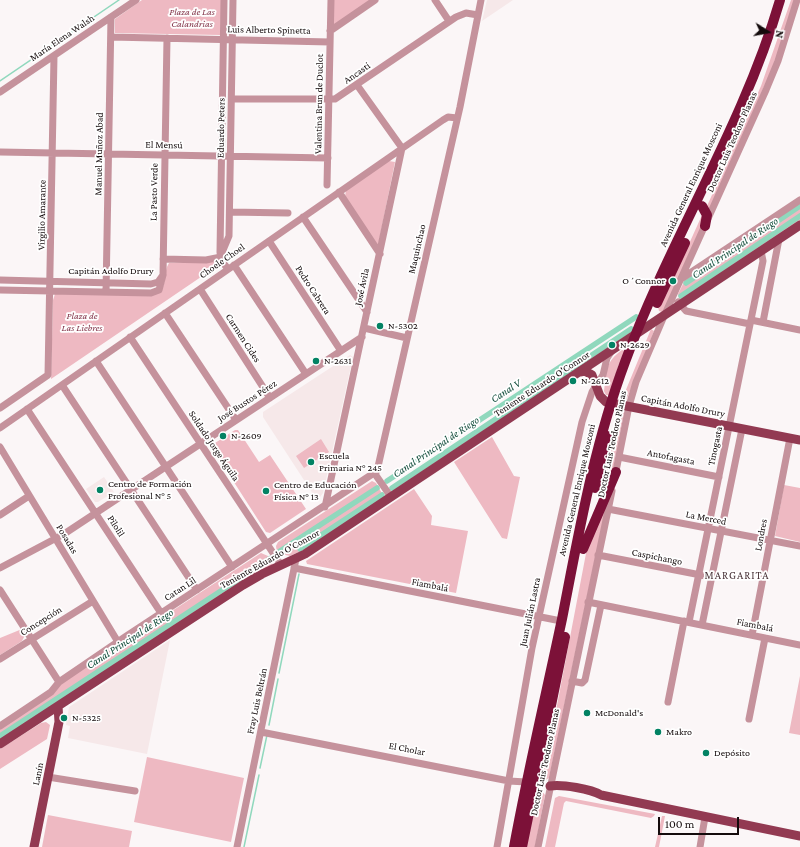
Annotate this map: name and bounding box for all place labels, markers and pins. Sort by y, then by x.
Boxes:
place label: O´Connor [622,275,665,287]
marker: O´Connor [668,276,678,286]
place label: N-5302 [388,320,418,332]
marker: N-5302 [375,321,385,331]
place label: N-2629 [620,339,650,351]
marker: N-2629 [607,340,617,350]
place label: N-2631 [324,355,352,367]
marker: N-2631 [311,356,321,366]
place label: N-2612 [581,375,609,387]
marker: N-2612 [568,376,578,386]
place label: N-2609 [231,430,262,442]
marker: N-2609 [218,431,228,441]
place label: Escuela Primaria N° 245 [319,450,382,474]
marker: Escuela Primaria N° 245 [306,457,316,467]
place label: Centro de Formación Profesional N° 5 [108,478,192,502]
place label: Centro de Educación Física N° 13 [274,479,357,502]
marker: Centro de Formación Profesional N° 5 [95,485,105,495]
marker: Centro de Educación Física N° 13 [261,486,271,496]
place label: McDonald's [595,707,643,719]
marker: McDonald's [582,708,592,718]
place label: N-5325 [72,712,101,724]
marker: N-5325 [59,713,69,723]
place label: Makro [666,726,692,738]
marker: Makro [653,727,663,737]
place label: Depósito [714,747,750,759]
marker: Depósito [701,748,711,758]

